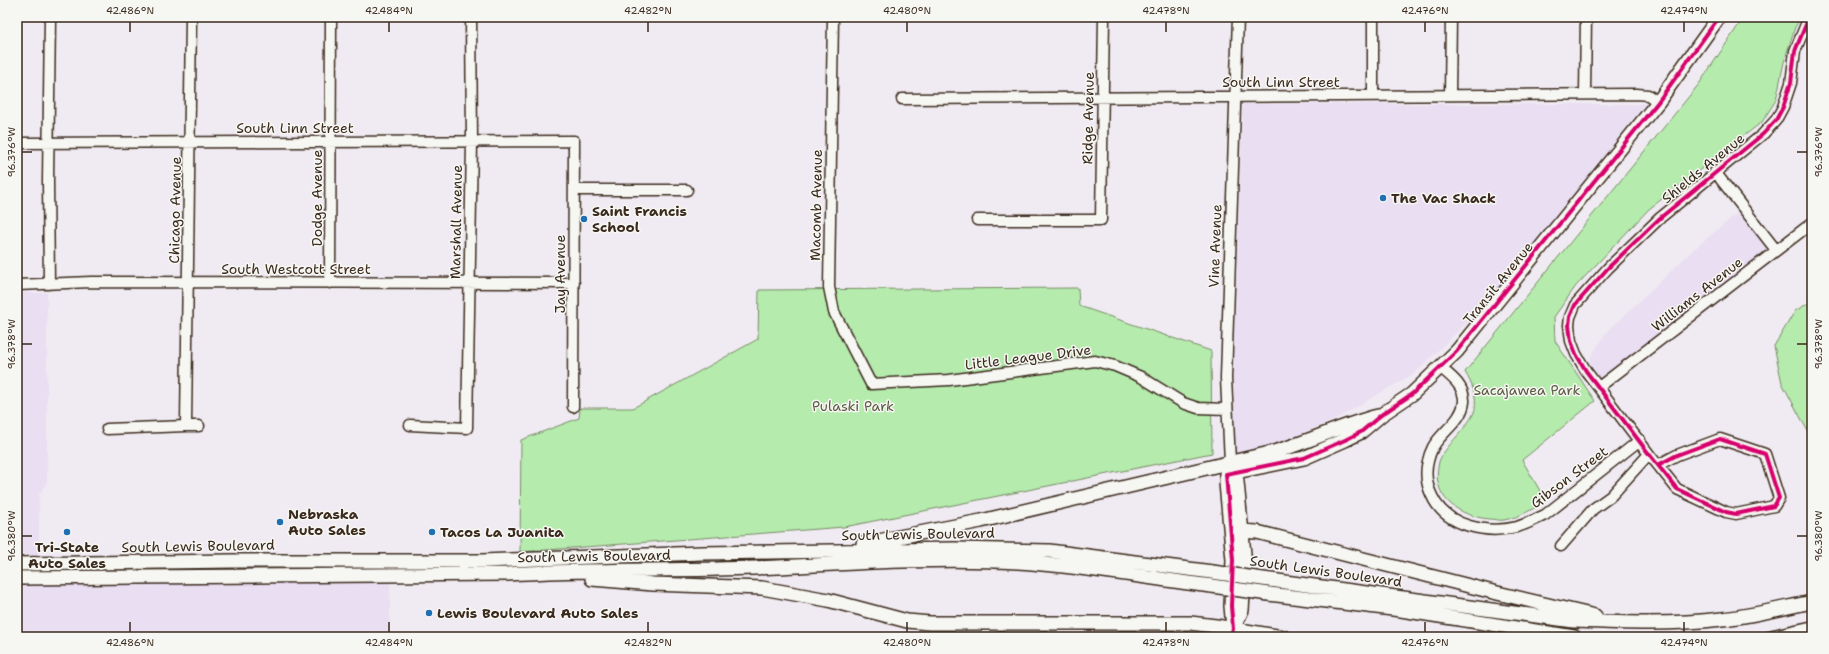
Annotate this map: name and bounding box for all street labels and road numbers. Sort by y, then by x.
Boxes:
street label: Ridge Avenue [1078,71,1098,165]
street label: South Linn Street [1222,73,1340,91]
street label: South Linn Street [236,119,354,137]
street label: Shields Avenue [1658,129,1748,207]
street label: Dodge Avenue [308,149,326,246]
street label: Macomb Avenue [806,149,826,261]
street label: Chicago Avenue [165,156,185,264]
street label: Marshall Avenue [446,165,466,279]
street label: Vine Avenue [1205,204,1225,288]
street label: Jay Avenue [551,234,569,313]
street label: Transit Avenue [1459,238,1537,328]
street label: Williams Avenue [1648,253,1746,335]
street label: South Westcott Street [221,260,371,278]
street label: Little League Drive [964,340,1092,374]
street label: Gibson Street [1527,442,1611,512]
street label: South Lewis Boulevard [841,524,995,544]
street label: South Lewis Boulevard [121,536,275,556]
street label: South Lewis Boulevard [517,546,671,566]
street label: South Lewis Boulevard [1249,551,1403,591]

